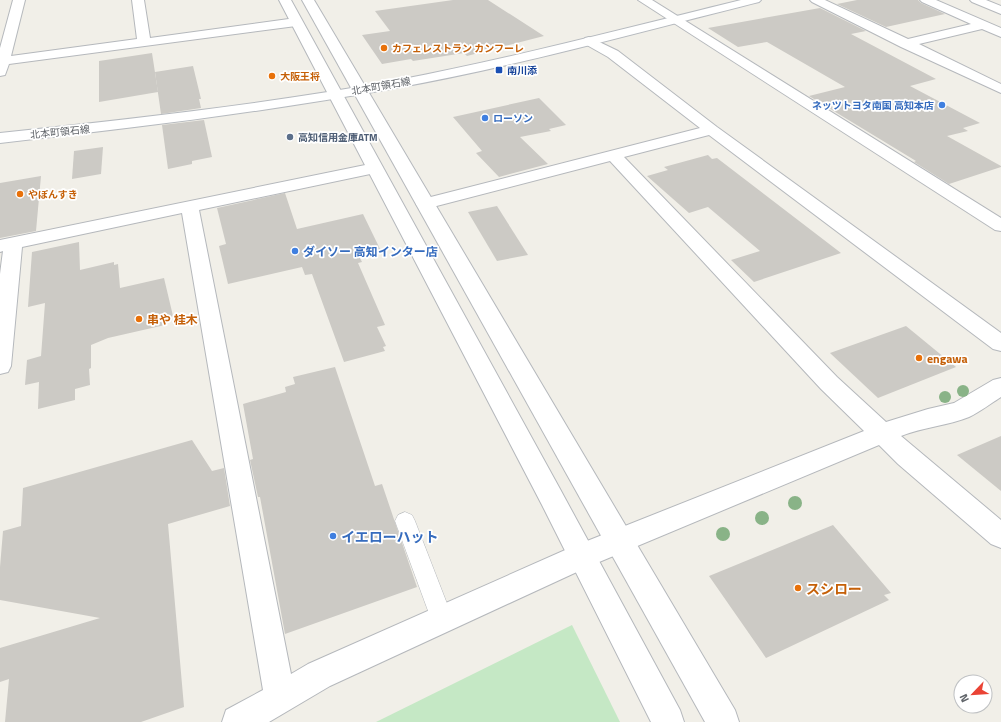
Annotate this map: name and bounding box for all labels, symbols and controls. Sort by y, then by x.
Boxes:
place label: カフェレストラン カンフーレ [392,41,524,56]
marker: カフェレストラン カンフーレ [379,43,389,53]
place label: 南川添 [507,63,537,78]
marker: 南川添 [494,65,504,75]
place label: 大阪王将 [280,69,320,84]
marker: 大阪王将 [267,71,277,81]
street label: 北本町領石線 [350,73,412,99]
place label: ネッツトヨタ南国 高知本店 [812,98,934,113]
marker: ネッツトヨタ南国 高知本店 [937,100,947,110]
place label: ローソン [493,111,533,126]
marker: ローソン [480,113,490,123]
street label: 北本町領石線 [29,121,91,143]
place label: 高知信用金庫ATM [298,130,378,145]
marker: 高知信用金庫ATM [285,132,295,142]
place label: やぽんすき [28,187,78,202]
marker: やぽんすき [15,189,25,199]
place label: ダイソー 高知インター店 [303,242,438,261]
marker: ダイソー 高知インター店 [290,246,300,256]
place label: 串や 桂木 [147,310,198,329]
marker: 串や 桂木 [134,314,144,324]
place label: engawa [927,349,968,368]
marker: engawa [914,353,924,363]
place label: イエローハット [341,526,439,547]
marker: イエローハット [328,531,338,541]
place label: スシロー [806,578,862,599]
marker: スシロー [793,583,803,593]
north arrow [953,674,993,714]
text: N [955,691,973,705]

